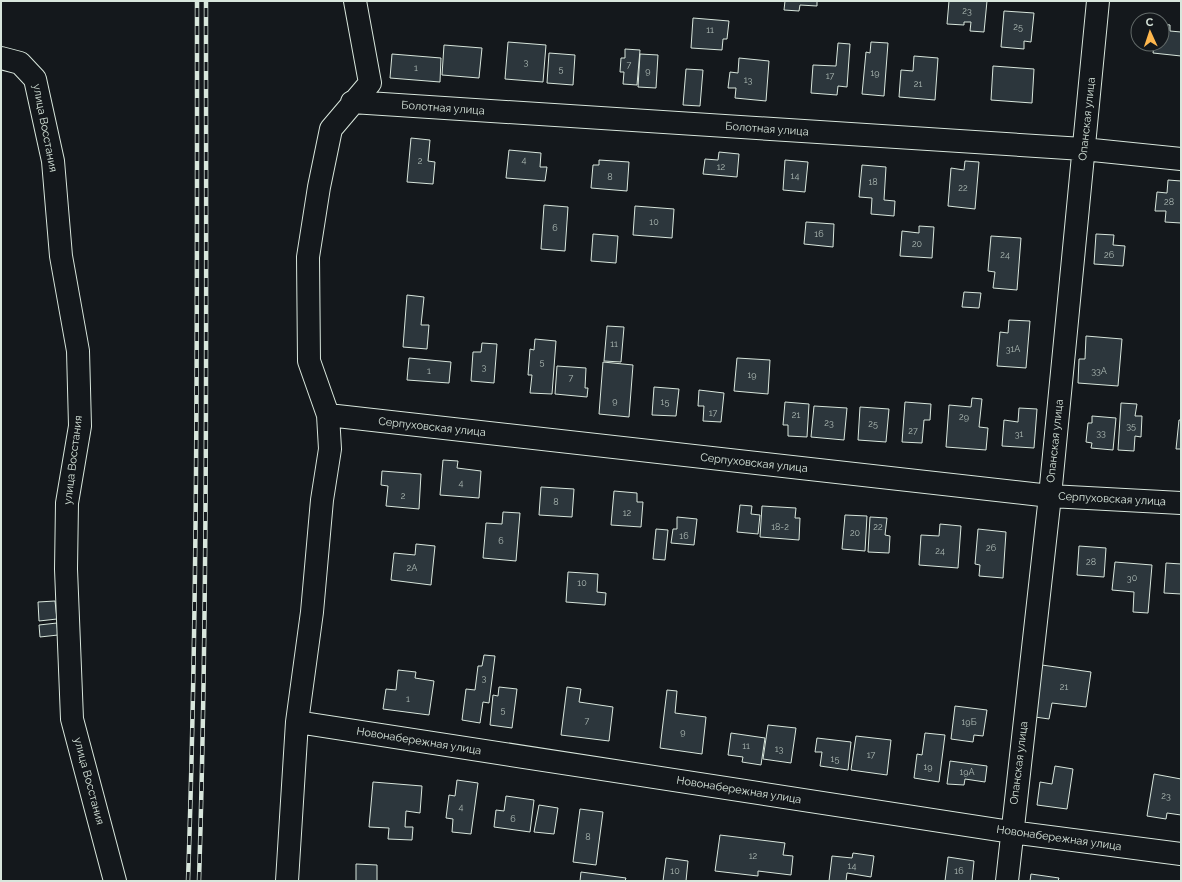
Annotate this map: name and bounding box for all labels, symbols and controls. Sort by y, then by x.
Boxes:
house number: 23 [962,6,972,16]
north arrow [1130,12,1170,52]
text: С [1145,16,1154,29]
house number: 25 [1013,22,1023,32]
house number: 11 [706,25,714,35]
house number: 3 [524,57,529,67]
house number: 7 [627,60,632,70]
house number: 1 [414,63,418,73]
house number: 5 [559,64,564,74]
house number: 9 [645,66,651,76]
house number: 19 [870,68,880,78]
house number: 17 [826,71,834,81]
house number: 13 [744,75,753,85]
street label: Опанская улица [1076,77,1098,161]
house number: 21 [914,79,922,89]
street label: улица Восстания [30,83,60,173]
street label: Болотная улица [401,99,485,117]
street label: Болотная улица [725,120,809,138]
house number: 4 [522,155,527,165]
house number: 2 [418,156,423,166]
house number: 12 [717,162,726,172]
house number: 14 [791,171,799,181]
house number: 8 [607,172,613,182]
house number: 18 [868,177,878,187]
house number: 22 [958,183,968,193]
house number: 28 [1164,197,1174,207]
house number: 10 [649,217,659,227]
house number: 6 [552,223,558,233]
house number: 16 [814,229,824,239]
house number: 20 [912,239,923,249]
house number: 24 [1000,250,1010,260]
house number: 26 [1104,250,1115,260]
house number: 11 [610,339,618,349]
house number: 31А [1006,344,1020,354]
house number: 5 [540,357,545,367]
house number: 3 [482,362,487,372]
house number: 1 [427,366,431,376]
house number: 33А [1091,366,1107,376]
house number: 19 [747,370,757,380]
house number: 7 [569,373,574,383]
house number: 9 [612,396,618,406]
house number: 15 [661,397,669,407]
street label: Опанская улица [1044,399,1066,483]
house number: 17 [709,408,717,418]
house number: 21 [792,410,800,420]
house number: 29 [959,412,969,422]
street label: улица Восстания [61,415,85,505]
street label: Серпуховская улица [378,415,486,439]
house number: 23 [824,418,834,428]
house number: 25 [868,419,878,429]
house number: 35 [1126,421,1136,431]
house number: 27 [908,426,918,436]
house number: 33 [1096,428,1106,438]
house number: 31 [1015,429,1023,439]
street label: Серпуховская улица [700,451,808,475]
house number: 4 [459,478,464,488]
street label: Серпуховская улица [1058,490,1166,508]
house number: 2 [401,491,406,501]
house number: 8 [553,497,559,507]
house number: 12 [623,508,632,518]
house number: 18-2 [771,522,789,532]
house number: 22 [873,522,883,532]
house number: 20 [850,528,861,538]
house number: 16 [679,531,689,541]
house number: 6 [498,536,504,546]
house number: 26 [986,543,997,553]
house number: 24 [935,546,945,556]
house number: 28 [1086,557,1096,567]
house number: 2А [407,563,417,573]
house number: 30 [1127,573,1138,583]
house number: 10 [577,578,587,588]
house number: 3 [482,673,487,683]
house number: 21 [1060,682,1068,692]
house number: 1 [406,694,410,704]
house number: 5 [501,705,506,715]
house number: 7 [585,716,590,726]
house number: 19Б [962,717,977,727]
street label: Опанская улица [1007,721,1031,805]
street label: Новонабережная улица [356,725,482,757]
house number: 9 [680,727,686,737]
street label: улица Восстания [71,736,107,826]
house number: 11 [742,741,750,751]
house number: 13 [775,744,784,754]
house number: 17 [867,750,875,760]
house number: 15 [831,754,839,764]
house number: 19 [923,762,933,772]
house number: 19А [959,767,975,777]
street label: Новонабережная улица [676,774,802,806]
house number: 23 [1161,791,1171,801]
house number: 4 [459,802,464,812]
house number: 6 [510,814,516,824]
street label: Новонабережная улица [996,823,1122,853]
house number: 8 [585,832,591,842]
house number: 12 [749,851,758,861]
house number: 14 [848,861,856,871]
house number: 10 [670,866,680,876]
house number: 16 [954,866,964,876]

